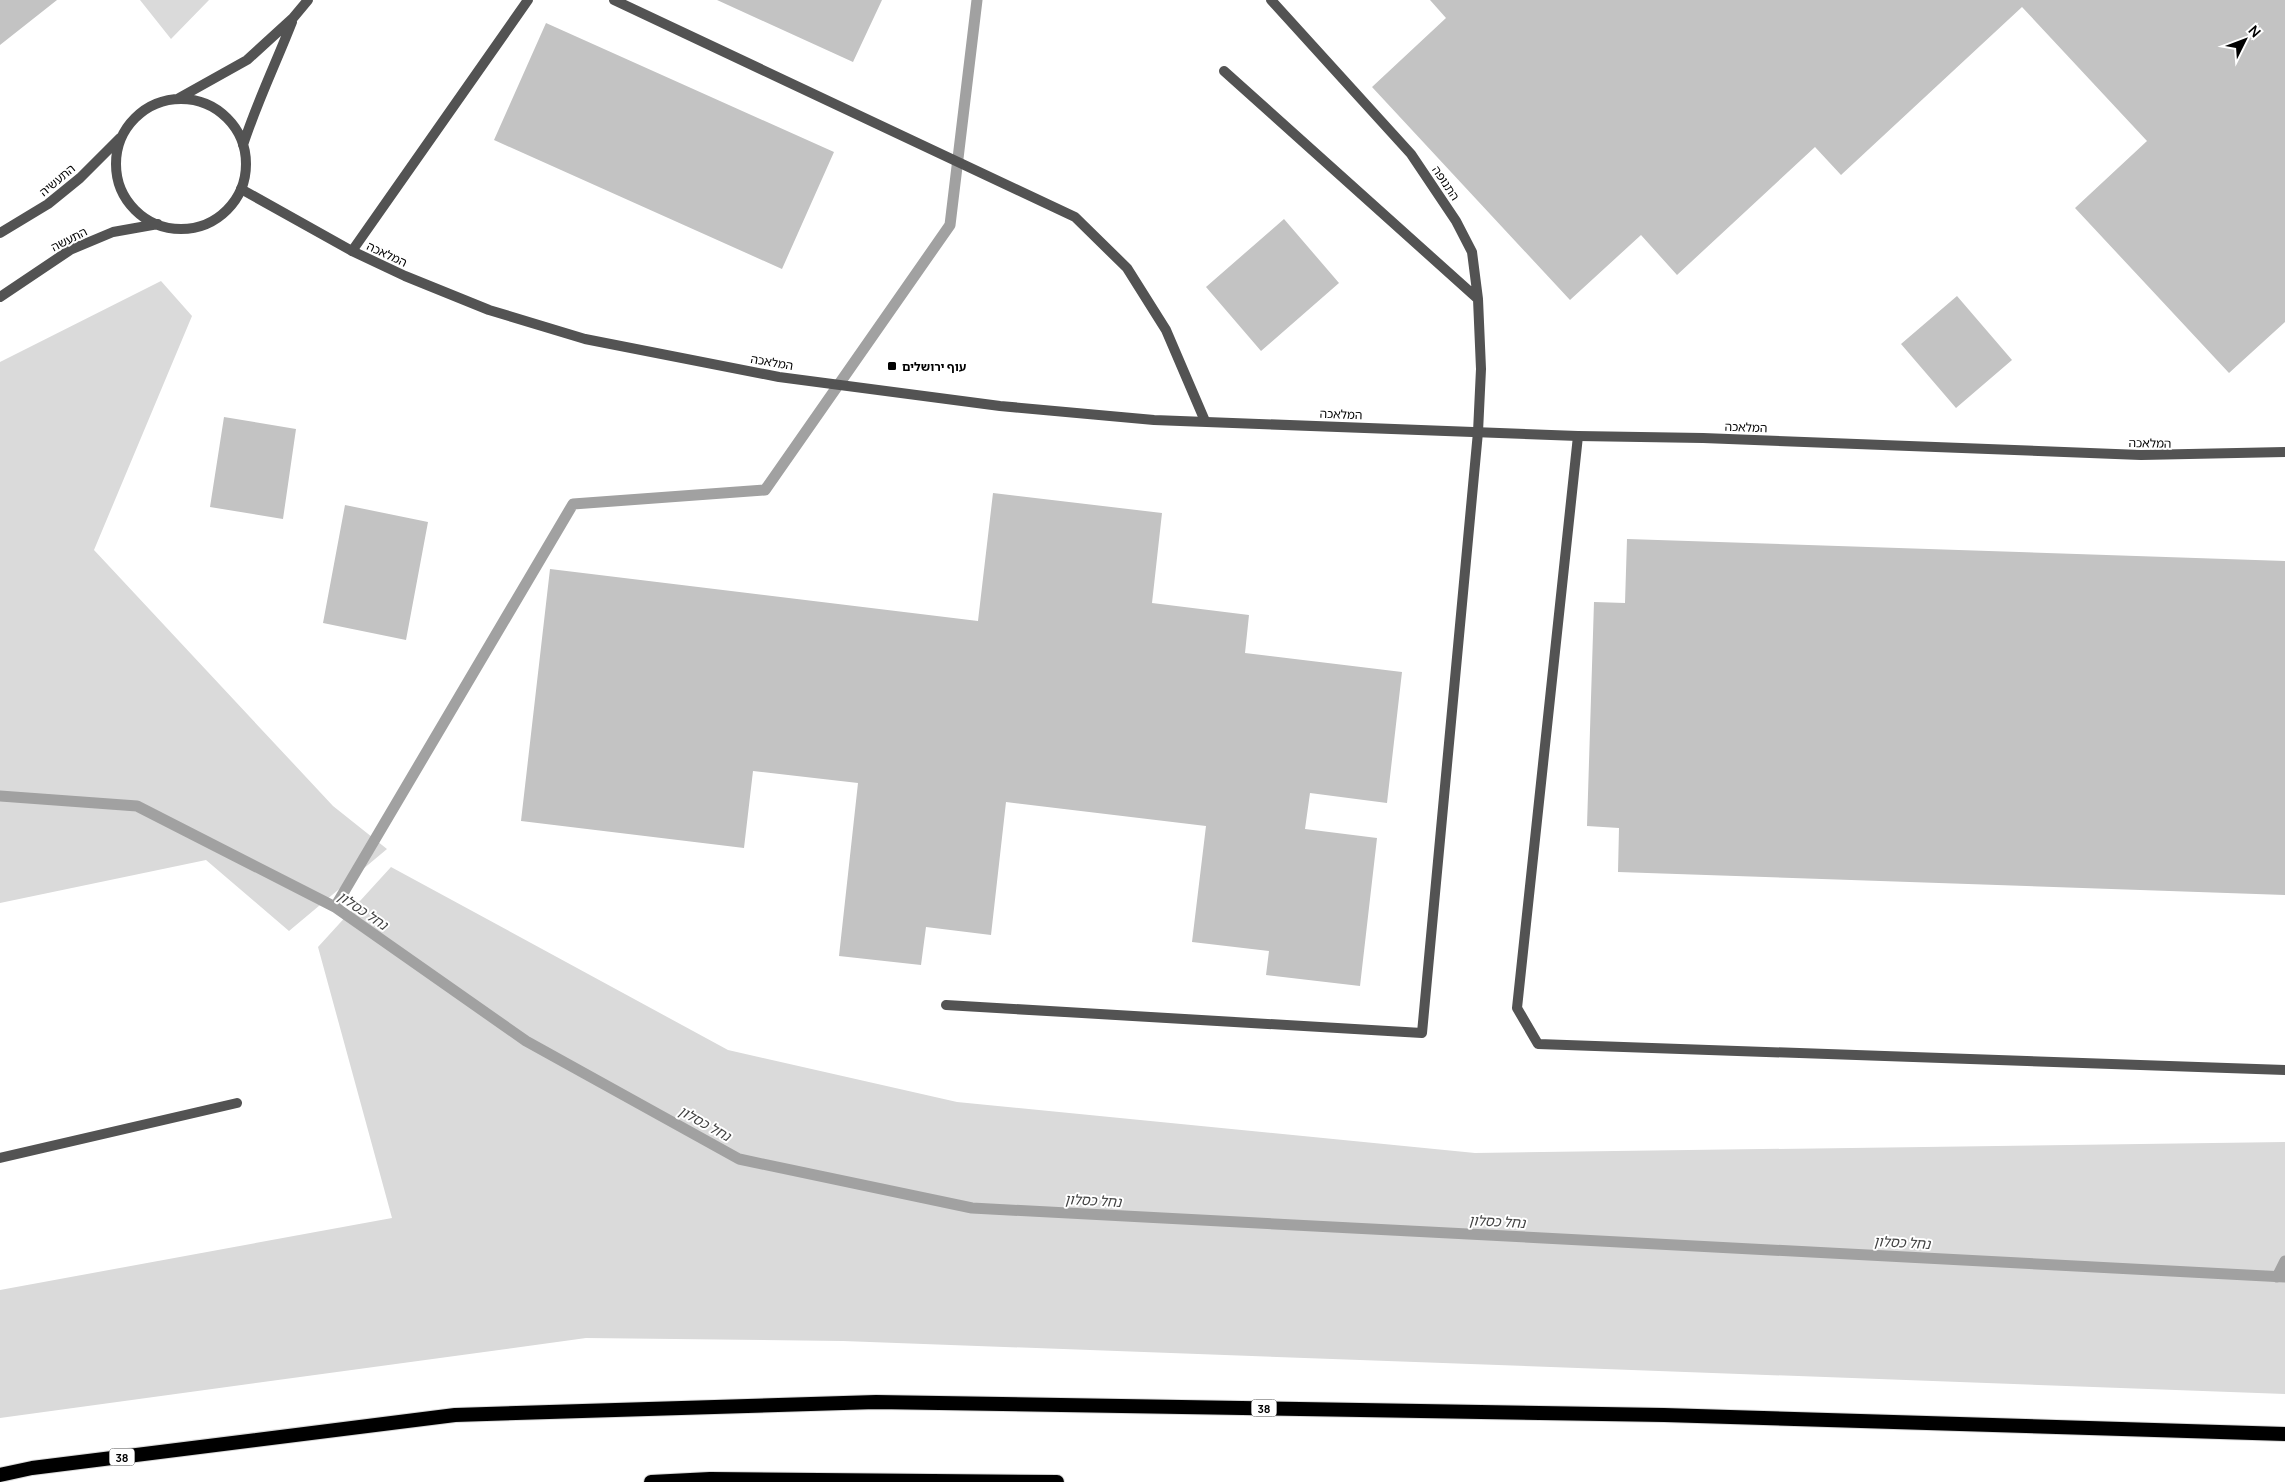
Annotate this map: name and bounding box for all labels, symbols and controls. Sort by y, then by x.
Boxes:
north arrow [2220,15,2270,65]
text: N [2245,21,2265,41]
street label: התעשיה [35,160,79,200]
street label: התנופה [1428,162,1464,204]
street label: התעשה [48,223,90,255]
street label: המלאכה [364,237,410,271]
street label: המלאכה [749,350,795,374]
place label: עוף ירושלים [902,358,967,375]
marker: עוף ירושלים [886,360,898,372]
street label: המלאכה [1319,405,1363,423]
street label: המלאכה [1724,418,1768,436]
street label: המלאכה [2128,434,2172,452]
water label: נחל כסלון [334,886,393,935]
water label: נחל כסלון [676,1101,736,1146]
water label: נחל כסלון [1064,1189,1124,1211]
water label: נחל כסלון [1468,1210,1528,1232]
water label: נחל כסלון [1873,1231,1933,1253]
road number: 38 [1252,1400,1276,1416]
road number: 38 [110,1448,134,1465]

